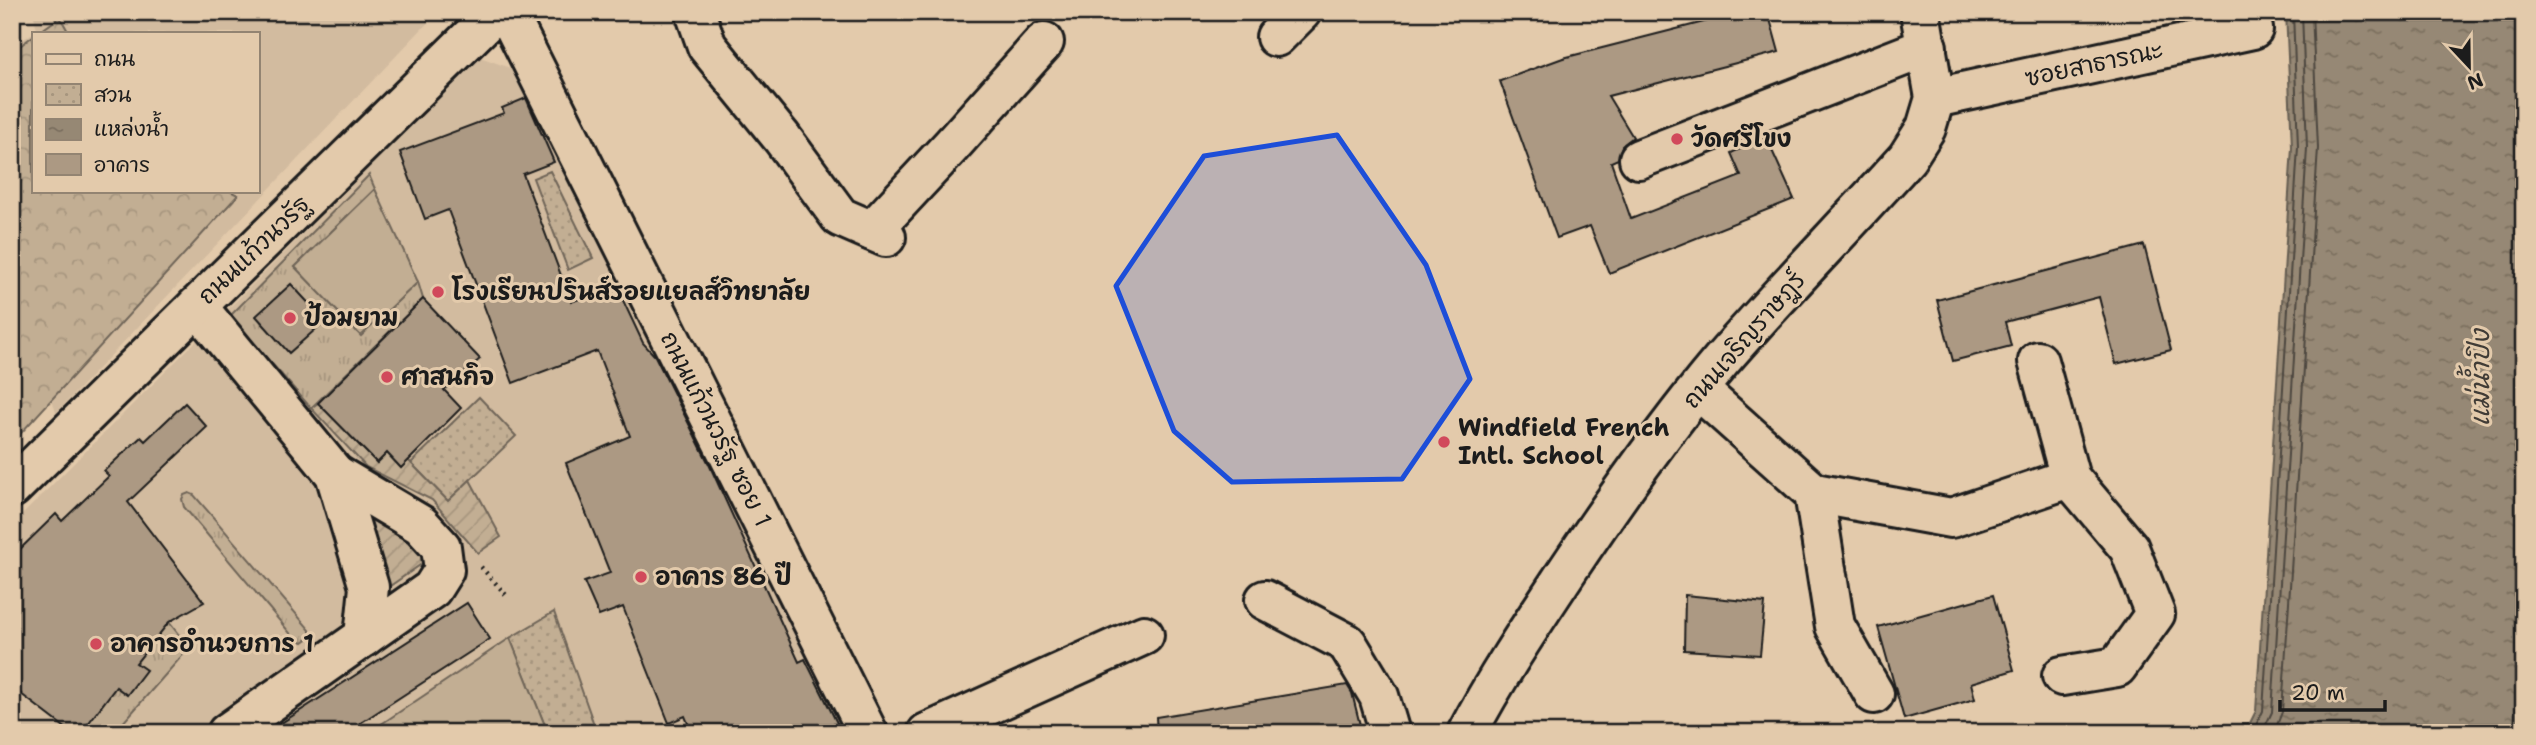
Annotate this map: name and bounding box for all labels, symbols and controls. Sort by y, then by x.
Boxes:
legend [32,32,259,192]
north arrow [2434,32,2504,102]
street label: ซอยสาธารณะ [2022,34,2166,94]
text: ถนน [94,45,135,73]
text: N [2464,67,2487,96]
text: สวน [94,81,131,109]
text: แหล่งน้ำ [94,110,169,143]
place label: วัดศรีโขง [1691,122,1792,155]
marker: วัดศรีโขง [1669,131,1685,147]
text: อาคาร [94,151,150,179]
street label: ถนนแก้วนวรัฐ [191,188,317,312]
street label: ถนนเจริญราษฎร์ [1676,265,1812,415]
place label: โรงเรียนปรินส์รอยแยลส์วิทยาลัย [451,275,810,308]
marker: โรงเรียนปรินส์รอยแยลส์วิทยาลัย [430,284,446,300]
place label: ป้อมยาม [304,301,398,334]
marker: ป้อมยาม [282,310,298,326]
street label: ถนนแก้วนวรัฐ ซอย 1 [653,326,779,532]
water label: แม่น้ำปิง [2456,328,2497,426]
place label: ศาสนกิจ [401,361,494,393]
marker: ศาสนกิจ [379,369,395,385]
place label: Windfield French Intl. School [1458,412,1669,472]
marker: Windfield French Intl. School [1436,434,1452,450]
place label: อาคาร 86 ปี [655,561,792,593]
marker: อาคาร 86 ปี [633,569,649,585]
place label: อาคารอำนวยการ 1 [110,627,314,660]
marker: อาคารอำนวยการ 1 [88,636,104,652]
scale bar [2280,668,2386,712]
text: 20 m [2291,679,2345,707]

